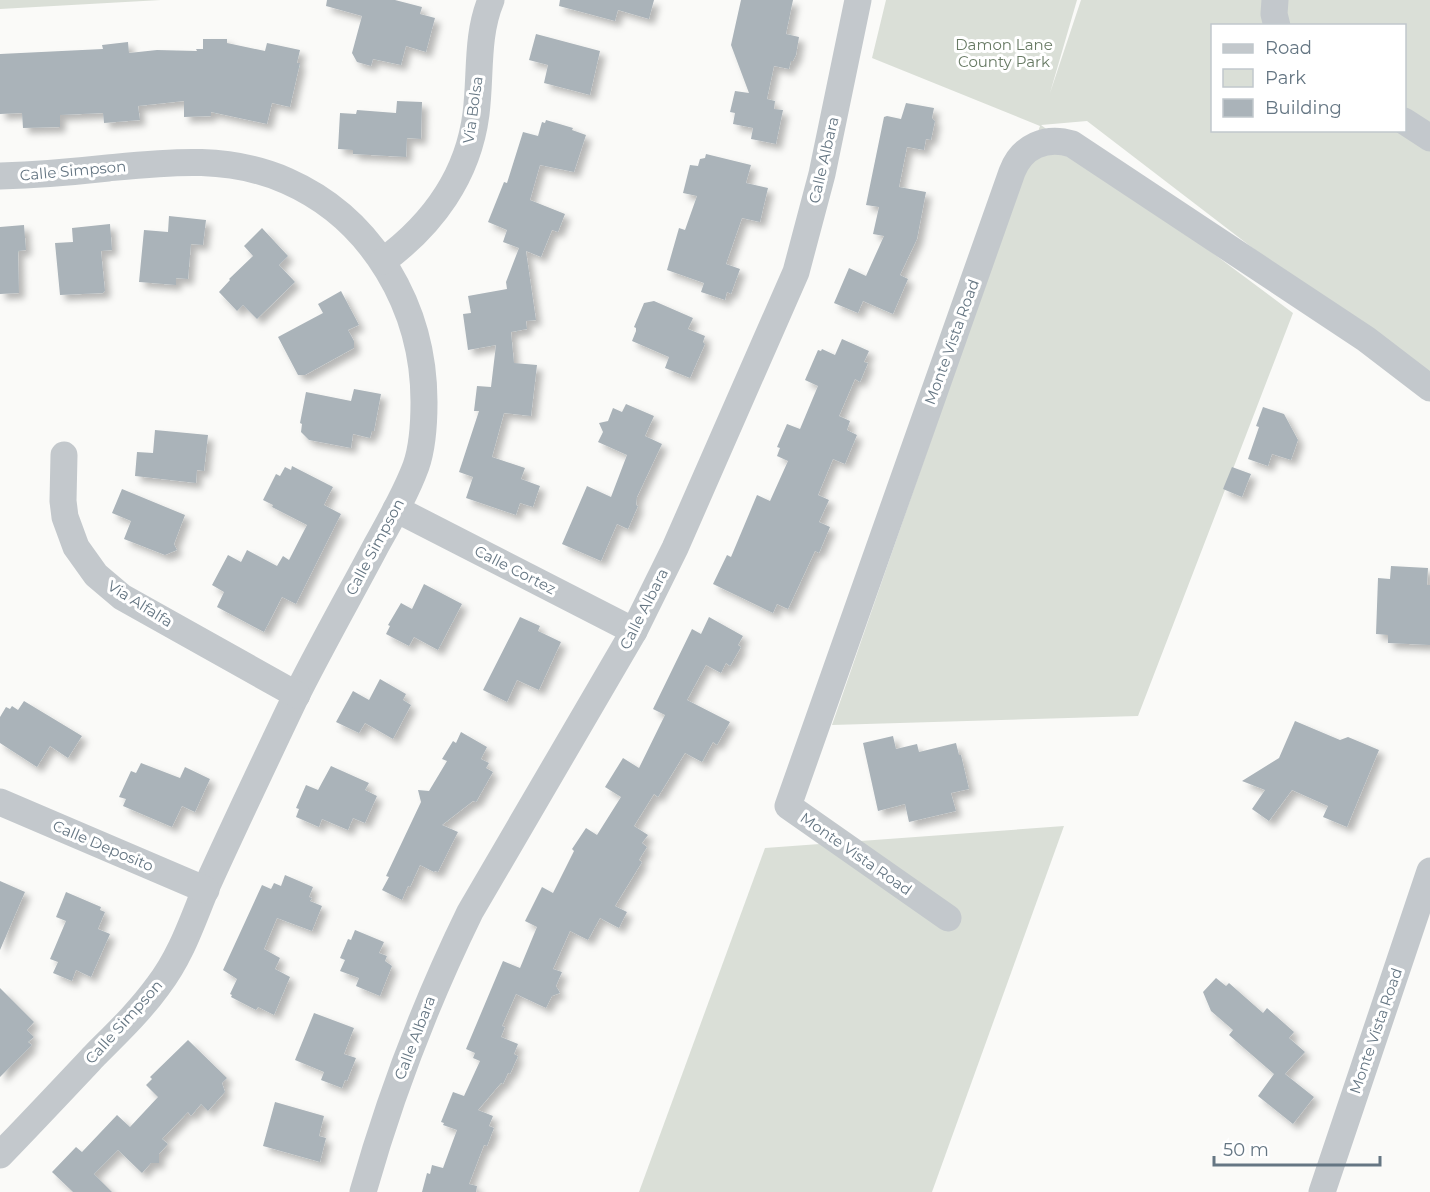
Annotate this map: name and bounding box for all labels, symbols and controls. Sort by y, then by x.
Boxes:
legend [1211,24,1406,132]
park label: Damon Lane County Park [955,35,1053,71]
text: Road [1265,37,1312,59]
text: Park [1265,67,1306,89]
street label: Via Bolsa [458,75,487,145]
text: Building [1265,97,1342,119]
street label: Calle Albara [804,115,843,205]
street label: Calle Simpson [19,156,127,185]
street label: Monte Vista Road [920,277,983,407]
street label: Calle Simpson [341,495,408,598]
street label: Calle Cortez [471,541,559,598]
street label: Calle Albara [615,565,672,652]
street label: Via Alfalfa [104,576,176,631]
street label: Monte Vista Road [797,808,916,899]
street label: Calle Deposito [50,816,157,875]
street label: Monte Vista Road [1345,965,1406,1096]
street label: Calle Simpson [81,976,166,1068]
street label: Calle Albara [390,993,439,1083]
scale bar [1214,1129,1380,1167]
text: 50 m [1223,1139,1269,1161]

